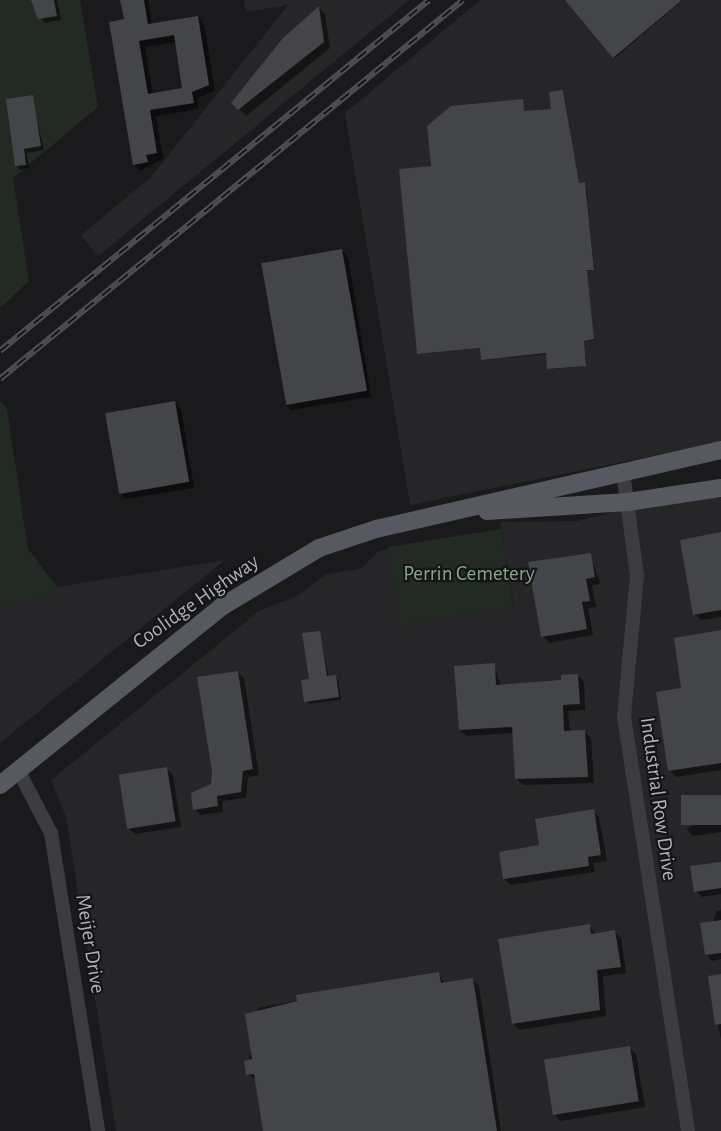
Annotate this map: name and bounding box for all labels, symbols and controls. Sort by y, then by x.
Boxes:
street label: Coolidge Highway [128,549,264,655]
park label: Perrin Cemetery [403,561,535,587]
street label: Industrial Row Drive [634,716,682,882]
street label: Meijer Drive [70,893,110,995]

